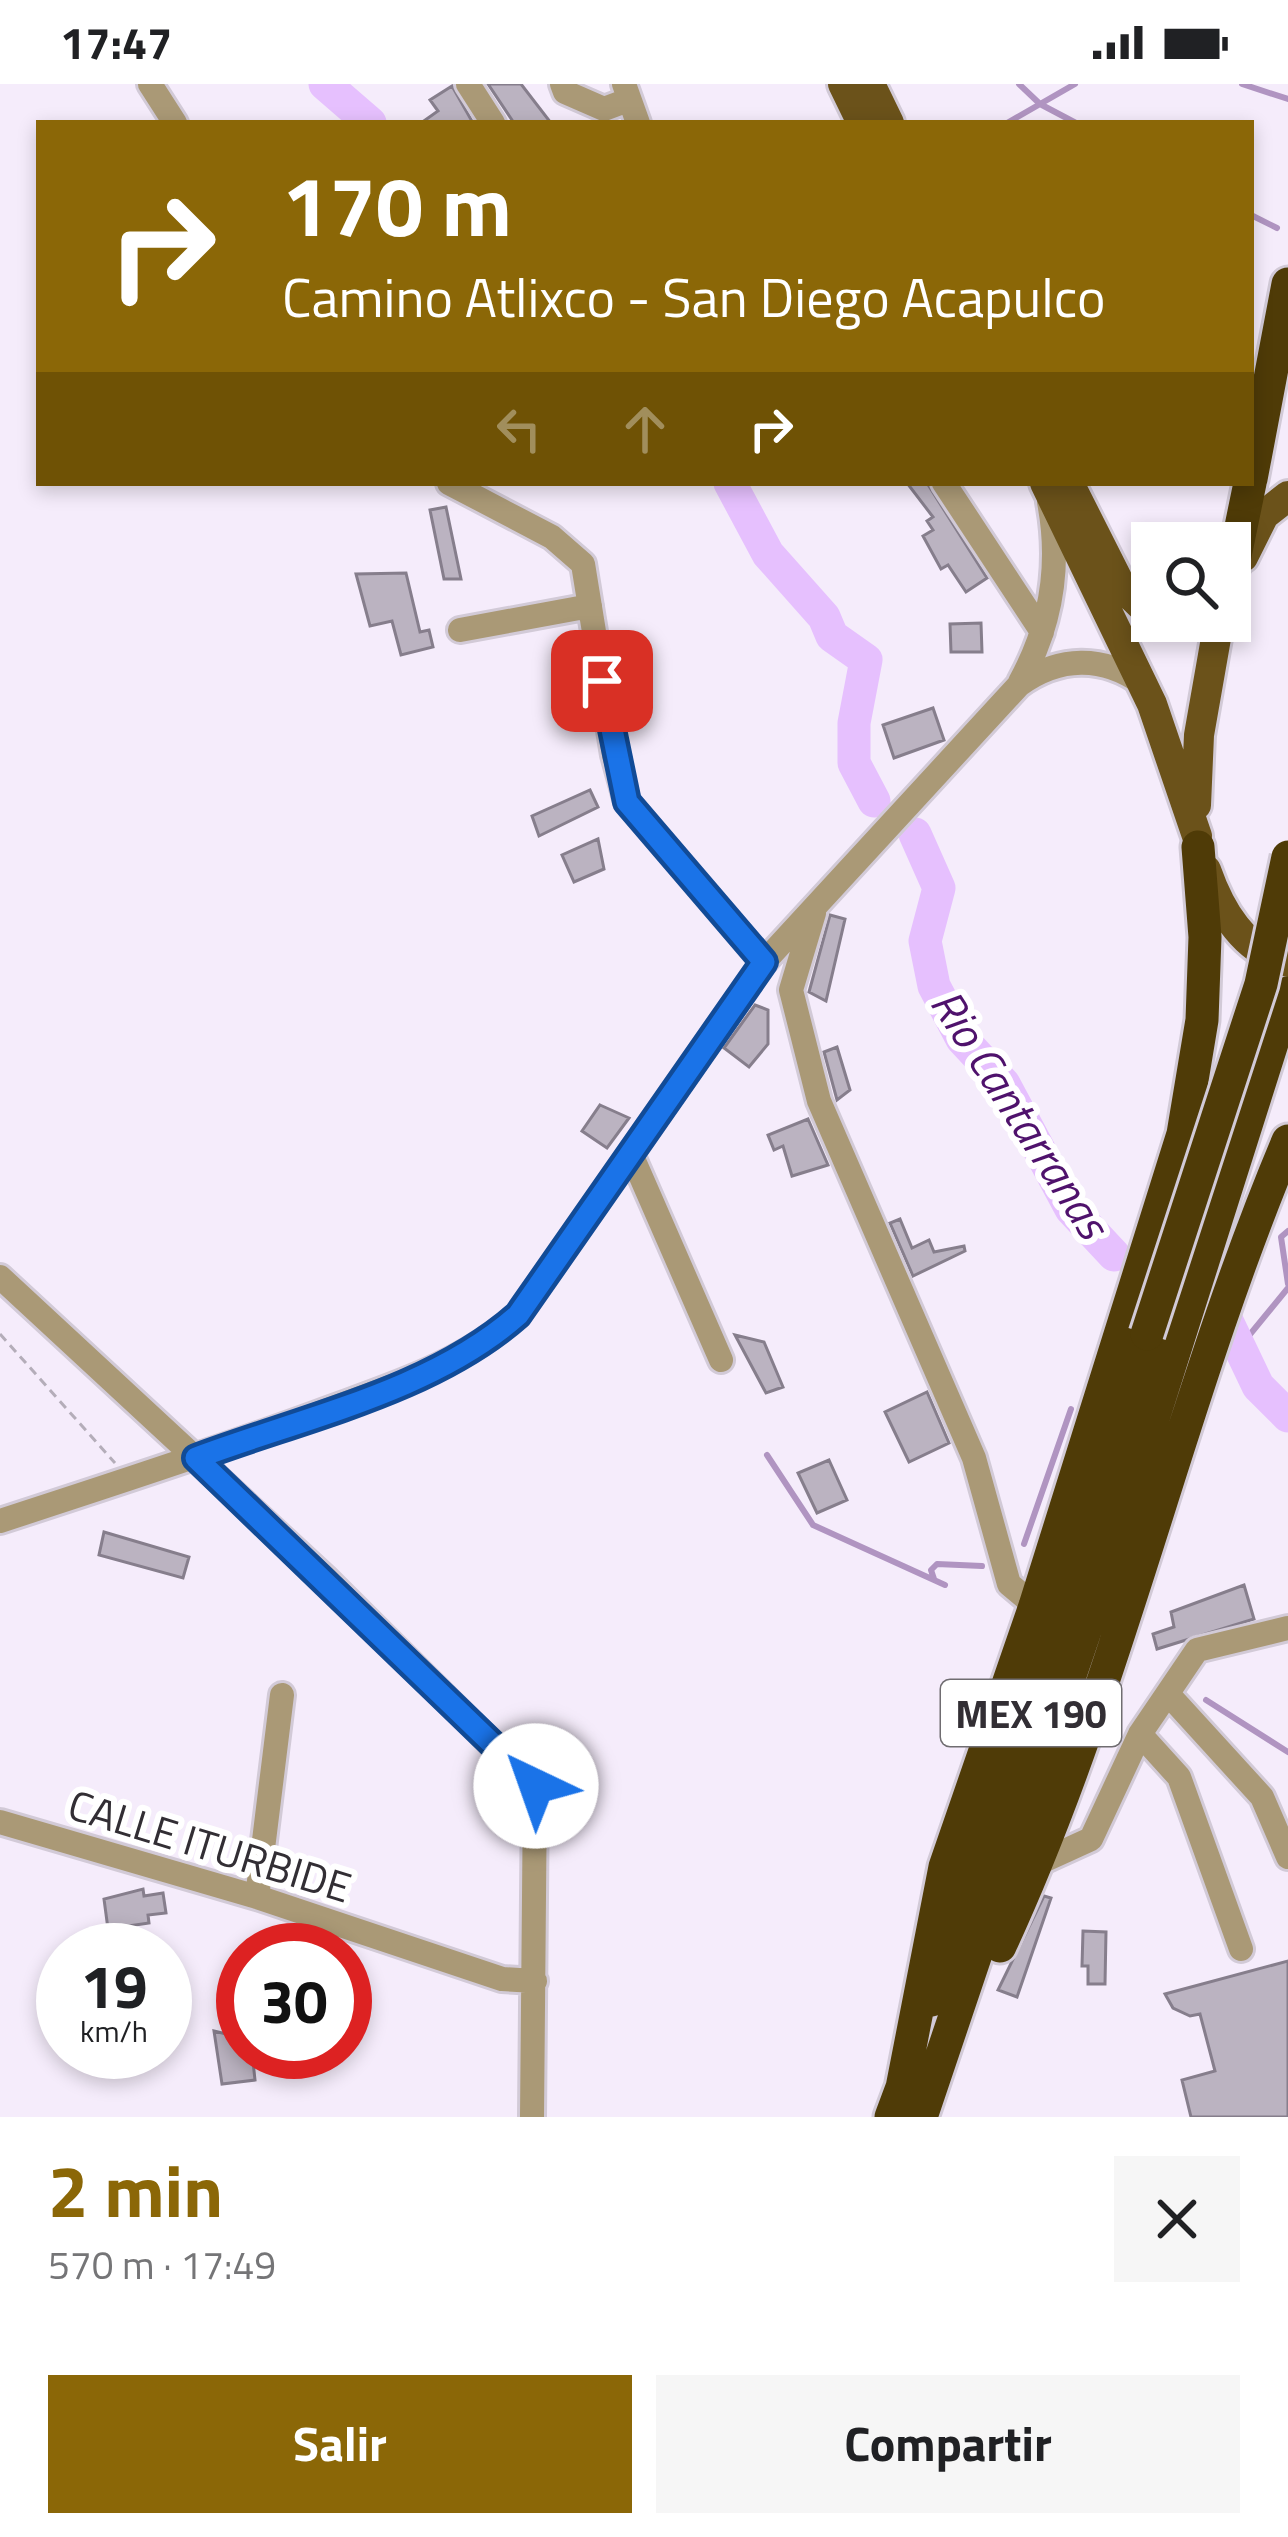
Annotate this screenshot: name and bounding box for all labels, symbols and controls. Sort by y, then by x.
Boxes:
text: 17:47 [60,8,172,76]
text: 170 m [282,141,512,269]
icon: right [84,168,240,324]
text: Camino Atlixco - San Diego Acapulco [282,256,1105,338]
icon: left [486,396,552,462]
icon: ahead [612,396,678,462]
icon: right [738,396,804,462]
map controls [1131,522,1251,642]
button: search [1131,522,1251,642]
pin [551,630,653,732]
icon: arrive [569,648,635,714]
water label: Rio Cantarranas [915,975,1129,1253]
road number: MEX 190 [941,1680,1121,1746]
position arrow [473,1723,599,1849]
street label: CALLE ITURBIDE [61,1772,359,1918]
speed limit sign: 30 [216,1923,372,2079]
text: 19 [80,1940,148,2031]
text: km/h [80,2008,148,2054]
text: 2 min [48,2135,223,2245]
button: close [1114,2156,1240,2282]
text: 570 m · 17:49 [48,2235,276,2294]
button: Salir [48,2375,632,2513]
button: Compartir [656,2375,1240,2513]

